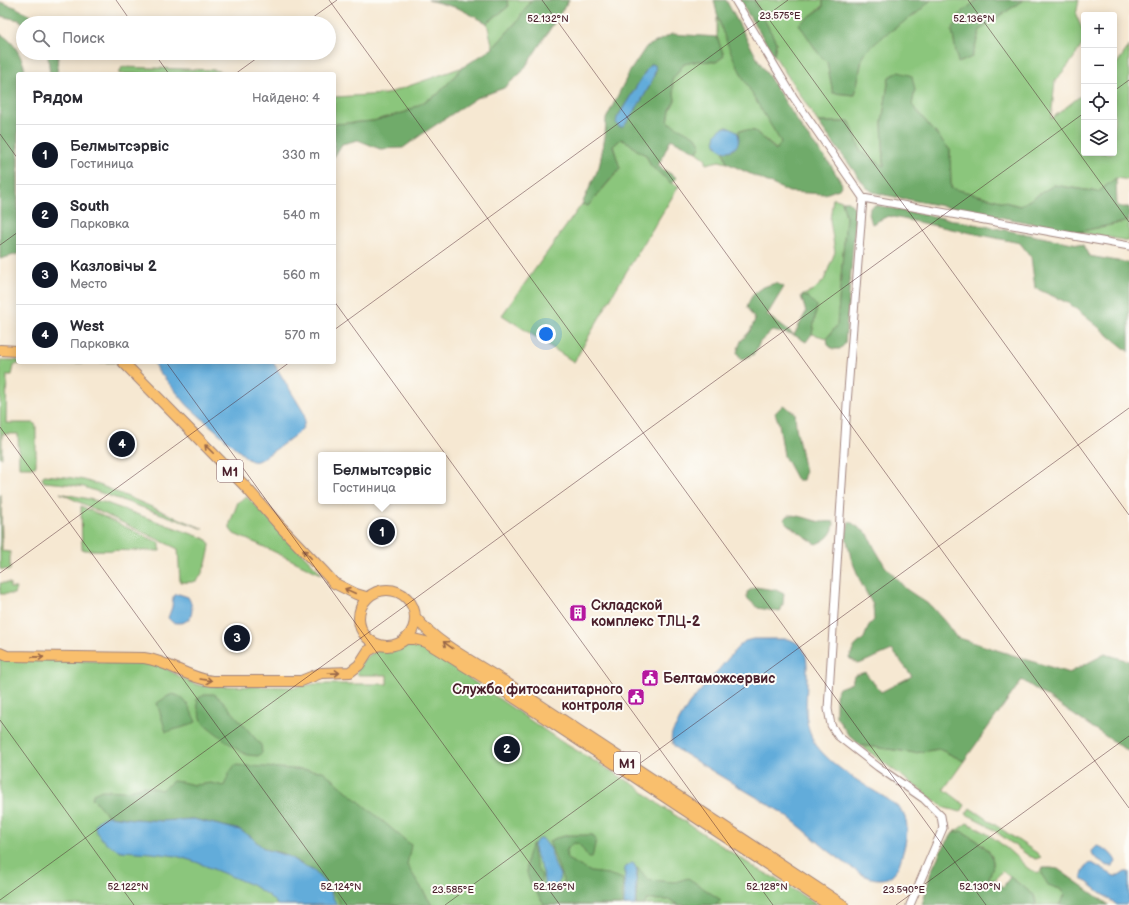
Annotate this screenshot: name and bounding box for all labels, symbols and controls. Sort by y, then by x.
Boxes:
text: 23.575°E [759,10,801,22]
map controls [1081,12,1117,156]
button: + [1081,12,1117,48]
text: 52.132°N [527,13,569,25]
text: 52.136°N [953,13,995,25]
search box [16,16,336,60]
icon: search [30,27,52,49]
text: Поиск [62,29,105,48]
button: − [1081,48,1117,84]
button: locate [1081,84,1117,120]
text: Рядом [32,88,83,108]
text: Найдено: 4 [252,90,320,106]
button: layers [1081,120,1117,156]
text: Белмытсэрвіс [70,137,169,156]
text: 1 [42,147,48,163]
text: 330 m [282,147,320,163]
text: Гостиница [70,156,134,172]
text: South [70,197,109,216]
text: 2 [41,207,49,223]
text: 540 m [283,207,320,223]
text: Парковка [70,216,129,232]
text: Казловічы 2 [70,257,157,276]
text: 3 [41,267,49,283]
text: 560 m [283,267,320,283]
text: Место [70,276,107,292]
text: West [70,317,104,336]
your location [536,324,556,344]
text: 4 [41,327,49,343]
text: 570 m [284,327,320,343]
text: Парковка [70,336,129,352]
pin: 4 [109,429,135,459]
one-way arrow [204,444,214,454]
popup [318,452,446,504]
road number: М1 [217,460,243,482]
text: Белмытсэрвіс [332,461,432,480]
text: Гостиница [332,480,396,496]
pin: 1 [369,517,395,547]
one-way arrow [302,549,312,559]
one-way arrow [344,587,356,594]
place label: Складской комплекс ТЛЦ-2 [591,597,701,630]
building icon: Складской комплекс ТЛЦ-2 [568,603,588,623]
pin: 3 [224,623,250,653]
one-way arrow [443,641,454,649]
one-way arrow [31,653,44,661]
public building icon: Белтаможсервис [640,668,660,688]
one-way arrow [327,669,340,676]
place label: Белтаможсервис [663,670,775,687]
one-way arrow [199,676,212,684]
place label: Служба фитосанитарного контроля [452,681,623,714]
public building icon: Служба фитосанитарного контроля [626,687,646,707]
pin: 2 [494,734,520,764]
road number: М1 [614,752,640,774]
text: 52.122°N [107,881,149,893]
text: 52.124°N [320,881,362,893]
text: 52.126°N [533,881,575,893]
text: 52.128°N [746,881,788,893]
text: 52.130°N [959,881,1001,893]
text: 23.585°E [432,884,474,896]
text: 23.590°E [883,884,926,896]

